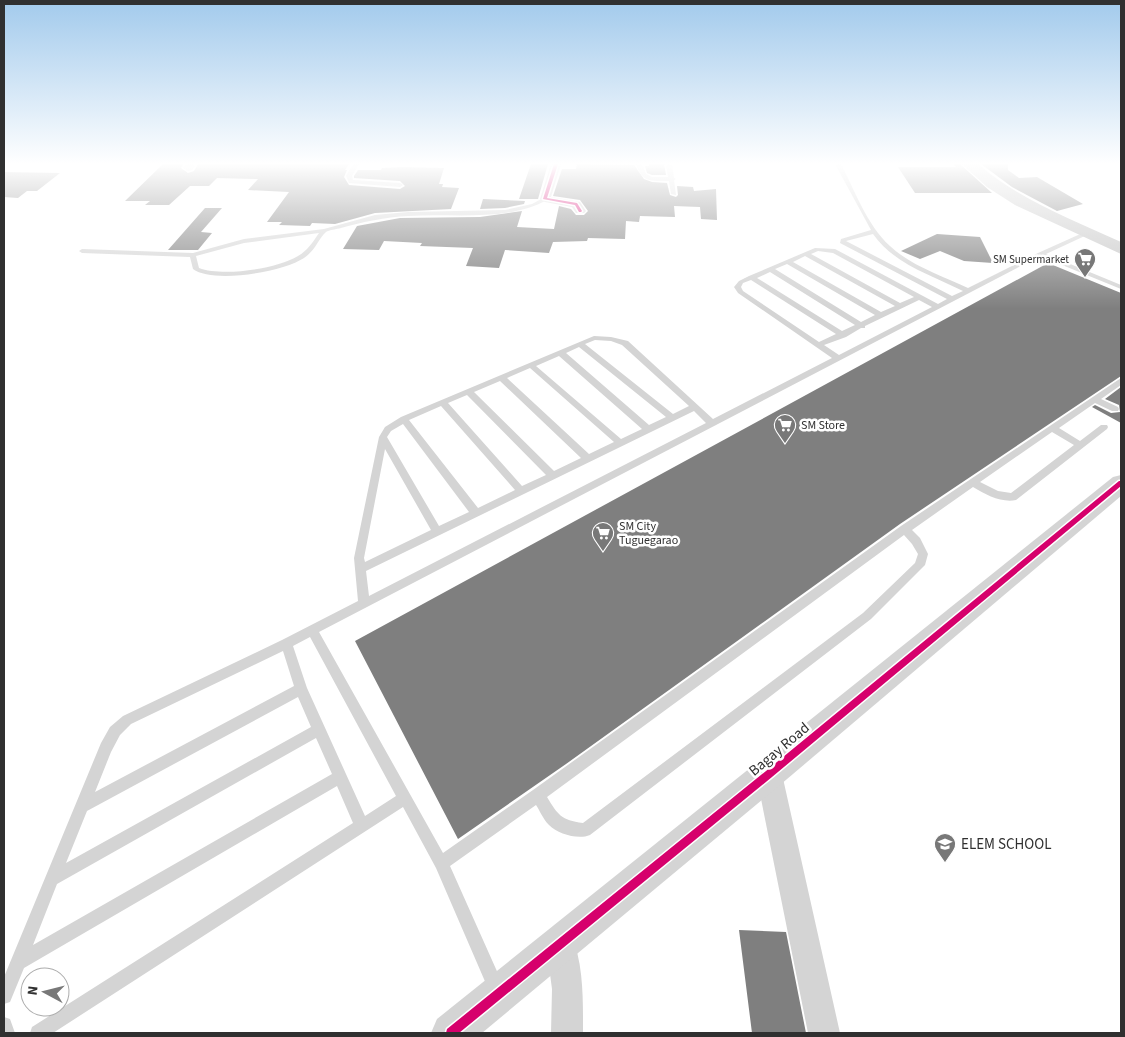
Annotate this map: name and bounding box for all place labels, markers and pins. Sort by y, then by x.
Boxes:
supermarket icon: SM Supermarket [1073,247,1097,278]
place label: SM Supermarket [993,252,1069,267]
supermarket icon: SM Store [773,413,797,444]
place label: SM Store [801,417,845,434]
place label: SM City Tuguegarao [619,518,678,549]
supermarket icon: SM City Tuguegarao [591,521,615,552]
school or university icon: ELEM SCHOOL [933,832,957,863]
place label: ELEM SCHOOL [961,834,1052,855]

